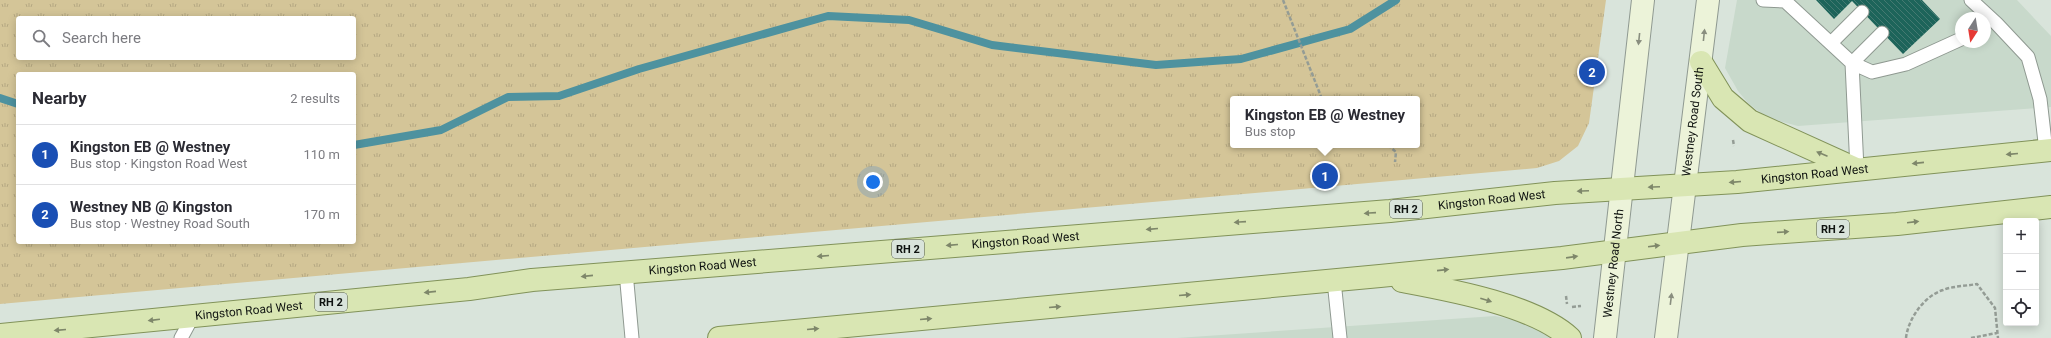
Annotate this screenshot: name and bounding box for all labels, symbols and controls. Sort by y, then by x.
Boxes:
north arrow [1955,12,1991,48]
search box [16,16,356,60]
icon: search [30,27,52,49]
text: Search here [62,29,141,47]
one-way arrow [1701,29,1707,41]
one-way arrow [1635,33,1642,45]
pin: 2 [1579,57,1605,87]
street label: Westney Road South [1679,66,1707,177]
text: Nearby [32,88,87,108]
text: 2 results [290,91,340,106]
popup [1230,96,1420,148]
text: Kingston EB @ Westney [1245,106,1405,124]
text: Bus stop [1245,124,1296,139]
text: Kingston EB @ Westney [70,138,230,156]
text: 1 [41,147,49,162]
text: 110 m [303,147,340,162]
one-way arrow [2006,150,2018,157]
one-way arrow [1816,151,1827,157]
text: Bus stop · Kingston Road West [70,156,247,171]
one-way arrow [1912,160,1924,166]
pin: 1 [1312,161,1338,191]
street label: Kingston Road West [1760,162,1869,187]
your location [863,172,883,192]
one-way arrow [1729,178,1741,185]
one-way arrow [1647,184,1660,190]
street label: Kingston Road West [1437,187,1546,213]
one-way arrow [1576,188,1589,194]
text: Westney NB @ Kingston [70,198,232,216]
road number: RH 2 [1390,200,1422,218]
text: 2 [41,207,49,222]
text: 170 m [303,207,340,222]
street label: Westney Road North [1600,208,1626,319]
one-way arrow [1364,209,1376,216]
text: Bus stop · Westney Road South [70,216,250,231]
one-way arrow [1234,218,1246,225]
map controls [2003,218,2039,326]
button: + [2003,218,2039,254]
one-way arrow [1907,219,1919,225]
road number: RH 2 [1817,220,1849,238]
one-way arrow [1146,225,1158,232]
street label: Kingston Road West [971,229,1080,252]
one-way arrow [1777,229,1789,236]
road number: RH 2 [892,240,924,258]
one-way arrow [946,242,958,249]
one-way arrow [1648,243,1660,250]
one-way arrow [817,252,829,259]
one-way arrow [1566,254,1578,260]
button: − [2003,254,2039,290]
street label: Kingston Road West [648,255,757,278]
one-way arrow [1437,267,1449,273]
one-way arrow [581,273,593,279]
one-way arrow [424,289,436,296]
button: locate [2003,290,2039,326]
one-way arrow [1179,291,1191,298]
road number: RH 2 [315,293,347,311]
one-way arrow [1668,293,1675,305]
one-way arrow [1480,297,1492,303]
street label: Kingston Road West [194,298,303,323]
one-way arrow [1049,303,1061,310]
one-way arrow [920,316,932,322]
one-way arrow [148,317,160,323]
one-way arrow [807,326,819,333]
one-way arrow [54,327,66,333]

